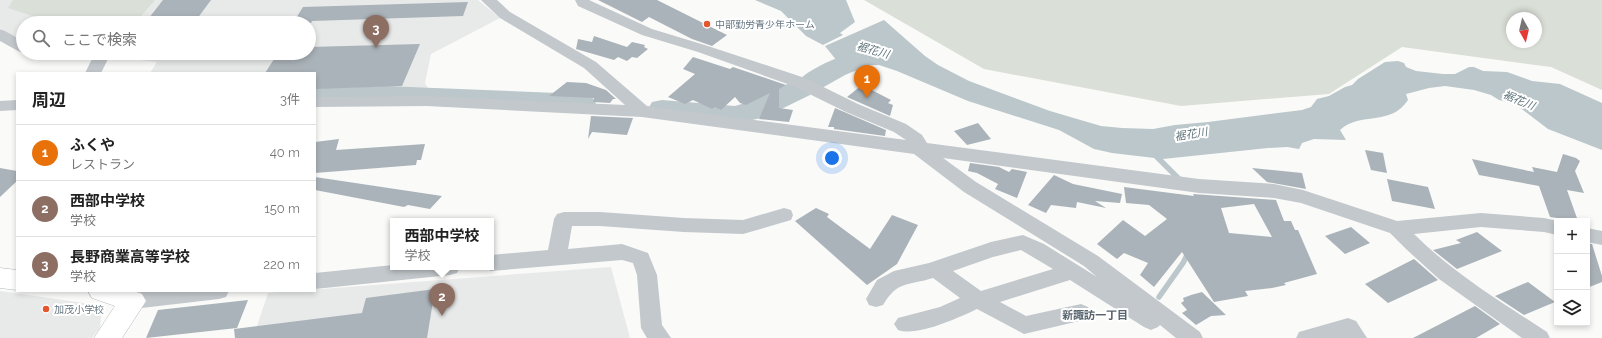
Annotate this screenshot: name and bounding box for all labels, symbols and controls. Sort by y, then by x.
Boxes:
north arrow [1506,12,1542,48]
pin: 3 [363,15,389,48]
search box [16,16,316,60]
marker: 中部勤労青少年ホーム [702,19,712,29]
place label: 中部勤労青少年ホーム [715,19,815,30]
icon: search [30,27,52,49]
text: ここで検索 [62,31,137,49]
water label: 裾花川 [855,40,891,62]
pin: 1 [854,65,880,98]
water label: 裾花川 [1501,88,1537,113]
text: 周辺 [32,90,66,110]
text: 3件 [280,92,300,107]
water label: 裾花川 [1174,125,1209,143]
text: ふくや [70,136,115,154]
text: 1 [42,145,48,160]
text: 40 m [270,145,300,160]
your location [822,148,842,168]
text: レストラン [70,157,135,172]
text: 西部中学校 [70,192,145,210]
text: 2 [41,201,49,216]
text: 150 m [264,201,300,216]
text: 学校 [70,213,96,228]
popup [390,218,494,270]
map controls [1554,218,1590,326]
button: + [1554,218,1590,254]
text: 西部中学校 [404,227,480,245]
text: 長野商業高等学校 [70,248,190,266]
text: 学校 [404,248,431,263]
button: − [1554,254,1590,290]
text: 3 [41,257,49,272]
text: 220 m [263,257,300,272]
text: 学校 [70,269,96,284]
pin: 2 [429,283,455,316]
button: layers [1554,290,1590,326]
marker: 加茂小学校 [41,304,51,314]
place label: 加茂小学校 [54,304,104,315]
district label: 新諏訪一丁目 [1062,309,1128,322]

